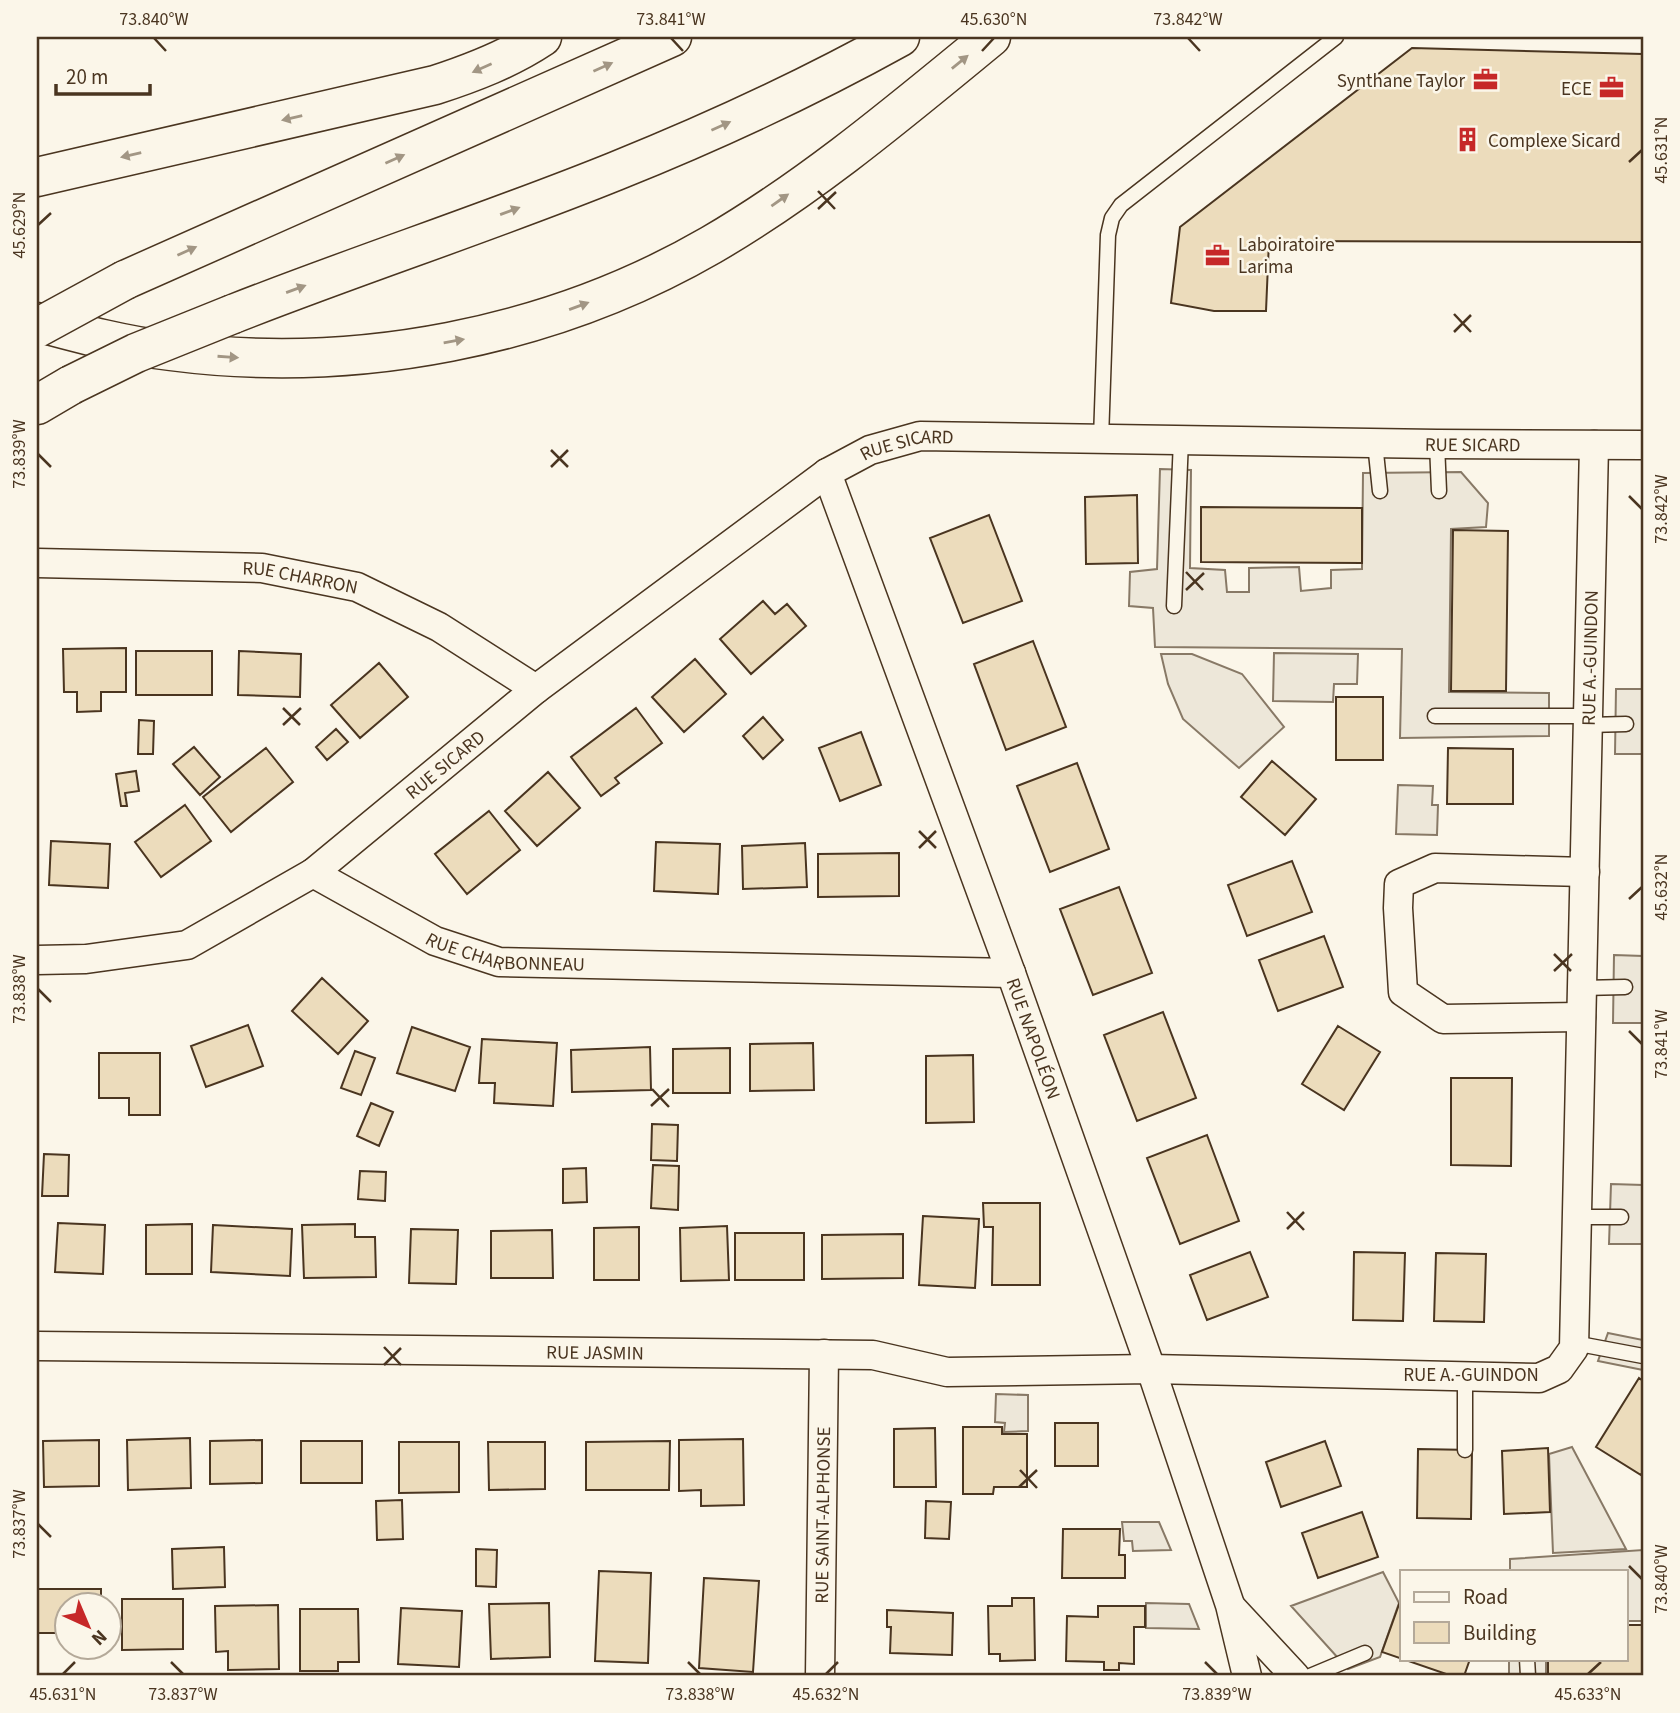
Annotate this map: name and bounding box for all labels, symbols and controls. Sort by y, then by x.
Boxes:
text: 73.840°W [119,7,189,32]
text: 73.841°W [636,7,706,32]
text: 45.630°N [961,7,1027,32]
text: 73.842°W [1153,7,1223,32]
scale bar [56,52,150,96]
one-way arrow [951,54,969,69]
one-way arrow [593,61,614,72]
text: 20 m [66,62,108,92]
one-way arrow [472,62,492,74]
office icon: Synthane Taylor [1471,66,1499,94]
place label: Synthane Taylor [1337,68,1465,95]
office icon: ECE [1598,74,1626,102]
place label: ECE [1561,76,1592,103]
one-way arrow [281,113,303,124]
text: 45.631°N [1649,117,1674,183]
one-way arrow [711,120,731,132]
building icon: Complexe Sicard [1454,126,1482,154]
place label: Complexe Sicard [1488,128,1621,155]
one-way arrow [120,150,142,161]
one-way arrow [385,153,405,165]
text: 45.629°N [7,192,32,258]
one-way arrow [771,193,789,207]
one-way arrow [499,205,520,216]
place label: Laboiratoire Larima [1238,232,1335,281]
office icon: Laboiratoire Larima [1204,241,1232,269]
one-way arrow [177,245,197,257]
one-way arrow [286,284,307,295]
one-way arrow [569,300,590,311]
one-way arrow [443,335,465,346]
one-way arrow [217,352,239,363]
text: 73.839°W [7,419,32,489]
street label: RUE SICARD [855,424,954,468]
street label: RUE SICARD [1425,432,1521,459]
text: 73.842°W [1649,474,1674,544]
street label: RUE CHARRON [242,556,360,602]
street label: RUE A.-GUINDON [1576,590,1606,726]
street label: RUE SICARD [400,725,491,806]
text: 45.632°N [1649,854,1674,920]
street label: RUE CHARBONNEAU [420,926,585,979]
text: 73.838°W [7,954,32,1024]
street label: RUE NAPOLÉON [999,974,1067,1103]
text: 73.841°W [1649,1009,1674,1079]
street label: RUE JASMIN [546,1339,644,1368]
street label: RUE A.-GUINDON [1403,1362,1539,1389]
street label: RUE SAINT-ALPHONSE [809,1426,838,1604]
text: 73.837°W [7,1489,32,1559]
text: 73.840°W [1649,1544,1674,1614]
legend [1400,1570,1628,1660]
text: Road [1463,1582,1508,1612]
north arrow [52,1590,122,1660]
text: Building [1463,1618,1537,1648]
text: N [85,1623,113,1651]
text: 45.631°N [30,1682,96,1707]
text: 73.837°W [148,1682,218,1707]
text: 73.838°W [665,1682,735,1707]
text: 45.632°N [793,1682,859,1707]
text: 73.839°W [1182,1682,1252,1707]
text: 45.633°N [1555,1682,1621,1707]

